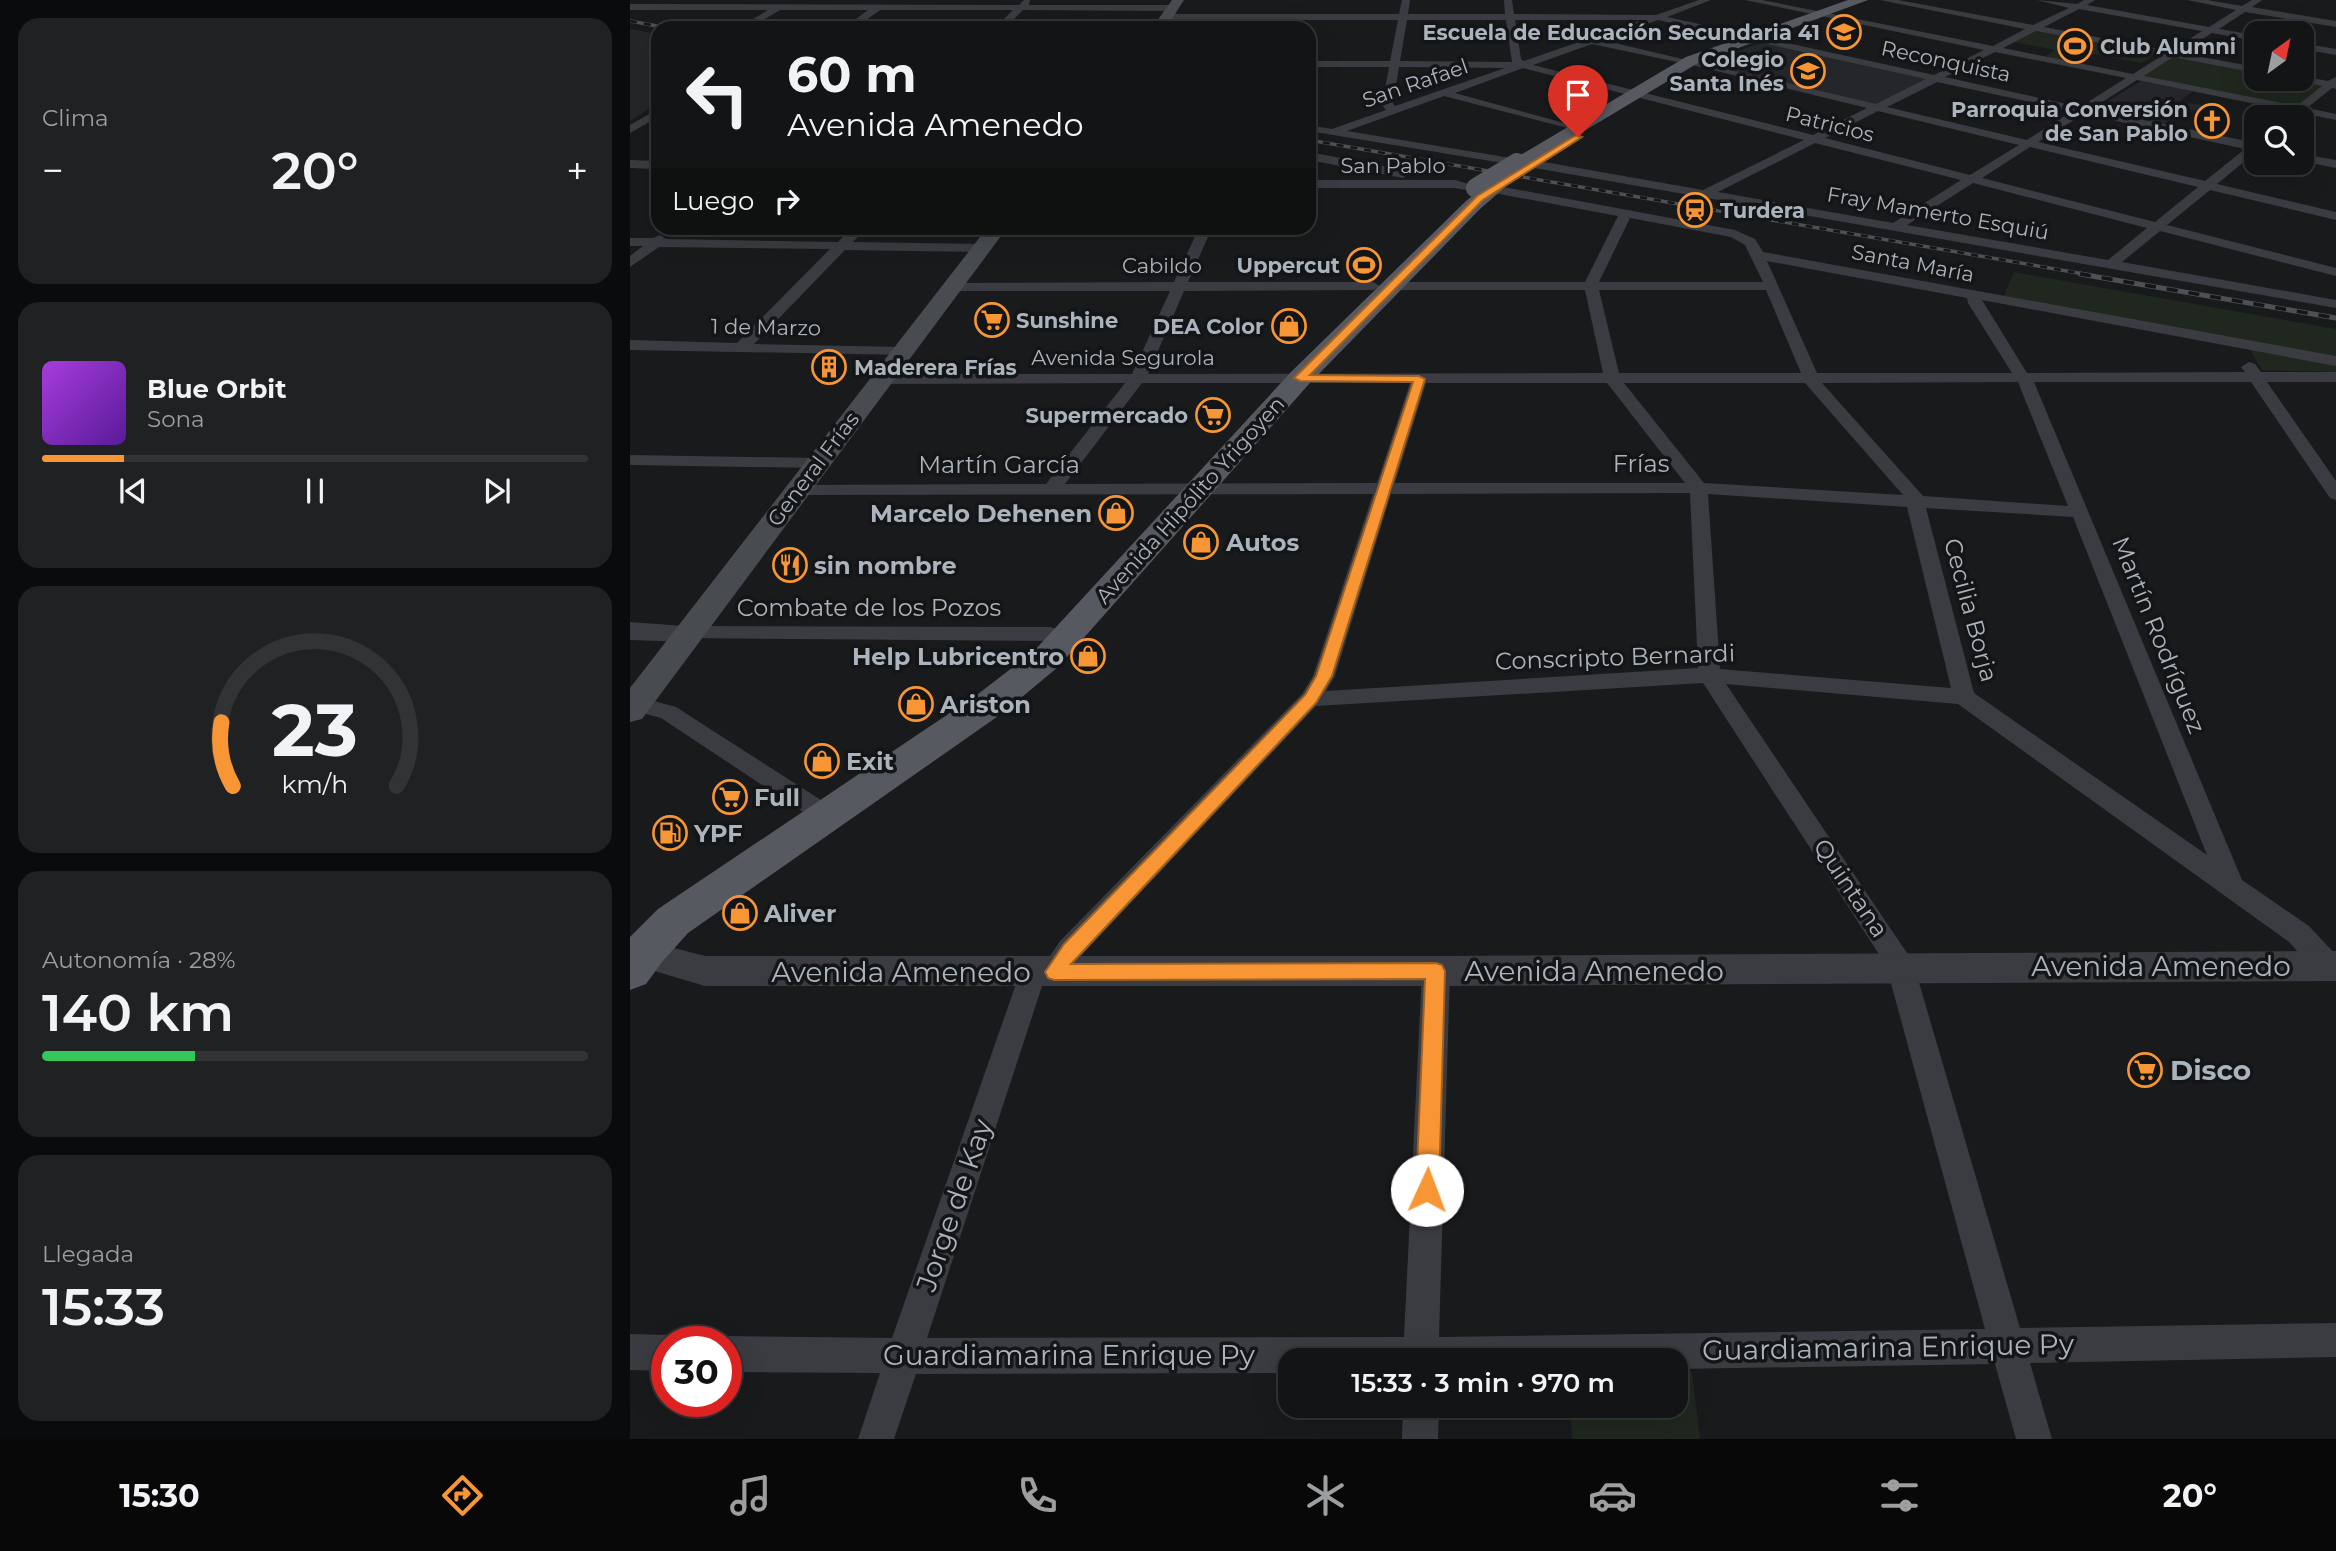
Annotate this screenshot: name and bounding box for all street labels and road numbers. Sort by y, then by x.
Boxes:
street label: Reconquista [1879,35,2013,87]
street label: San Rafael [1359,53,1471,113]
street label: Patricios [1783,101,1877,147]
street label: San Pablo [1340,153,1446,178]
street label: Fray Mamerto Esquiú [1825,181,2051,245]
street label: Santa María [1850,239,1976,287]
street label: Cabildo [1122,253,1202,278]
street label: 1 de Marzo [711,314,821,340]
street label: Avenida Segurola [1031,345,1215,370]
street label: Avenida Hipólito Yrigoyen [1090,391,1290,609]
street label: General Frías [762,407,864,531]
street label: Frías [1613,449,1669,478]
street label: Martín García [918,450,1080,479]
street label: Martín Rodríguez [2106,532,2212,738]
street label: Cecilia Borja [1938,535,2004,685]
street label: Combate de los Pozos [737,593,1001,622]
street label: Conscripto Bernardi [1494,638,1736,676]
street label: Quintana [1807,833,1895,943]
street label: Avenida Amenedo [2031,949,2291,983]
street label: Avenida Amenedo [1464,954,1724,988]
street label: Avenida Amenedo [771,955,1031,989]
street label: Jorge de Kay [908,1114,1000,1296]
street label: Guardiamarina Enrique Py [1702,1327,2075,1367]
street label: Guardiamarina Enrique Py [883,1338,1256,1372]

